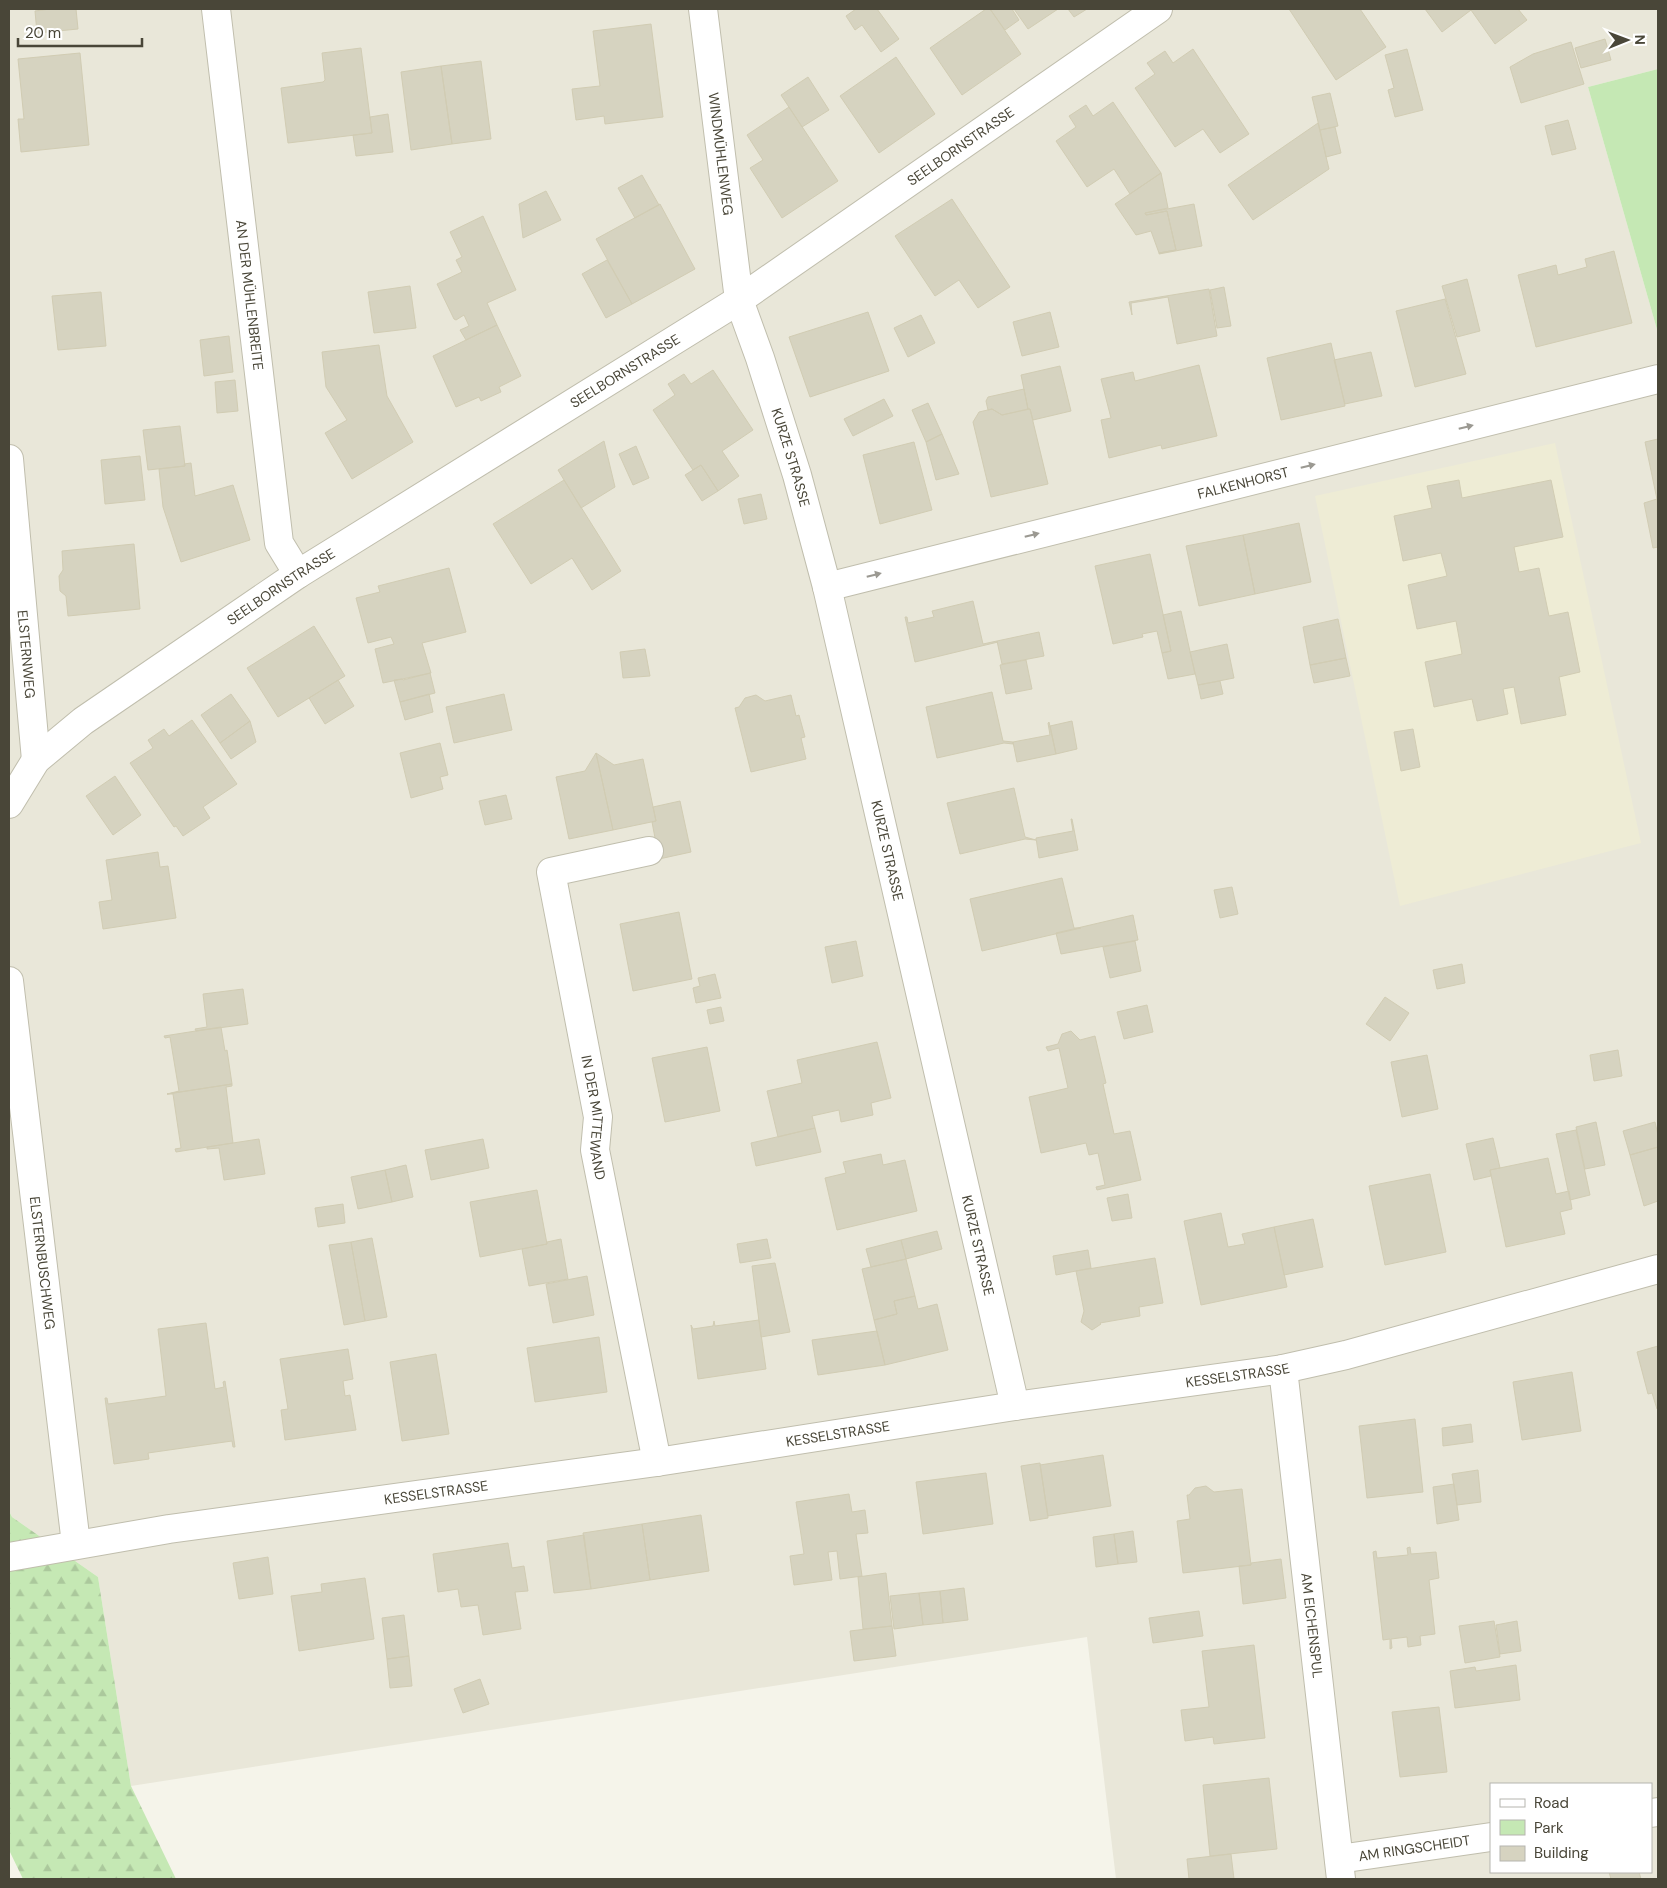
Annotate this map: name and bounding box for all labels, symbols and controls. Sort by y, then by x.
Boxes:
scale bar [18,15,141,47]
north arrow [1602,15,1652,65]
text: 20 m [25,23,61,43]
text: N [1631,35,1649,45]
street label: WINDMÜHLENWEG [704,91,737,216]
street label: SEELBORNSTRASSE [904,103,1018,190]
street label: AN DER MÜHLENBREITE [232,219,268,371]
street label: SEELBORNSTRASSE [567,330,683,412]
street label: KURZE STRASSE [767,406,814,509]
one-way arrow [1458,423,1473,431]
one-way arrow [1301,462,1316,470]
street label: FALKENHORST [1196,463,1291,503]
one-way arrow [1024,531,1039,539]
street label: SEELBORNSTRASSE [223,544,338,629]
one-way arrow [866,571,881,579]
street label: ELSTERNWEG [14,609,39,699]
street label: KURZE STRASSE [867,799,908,903]
street label: IN DER MITTEWAND [577,1054,610,1181]
street label: KURZE STRASSE [958,1193,998,1297]
street label: ELSTERNBUSCHWEG [26,1195,59,1331]
street label: KESSELSTRASSE [1184,1359,1291,1391]
street label: KESSELSTRASSE [785,1417,891,1451]
street label: KESSELSTRASSE [383,1476,489,1508]
street label: AM EICHENSPUL [1297,1572,1327,1679]
legend [1490,1783,1652,1873]
text: Road [1534,1793,1569,1813]
text: Park [1534,1818,1564,1838]
street label: AM RINGSCHEIDT [1357,1831,1471,1865]
text: Building [1534,1843,1589,1863]

